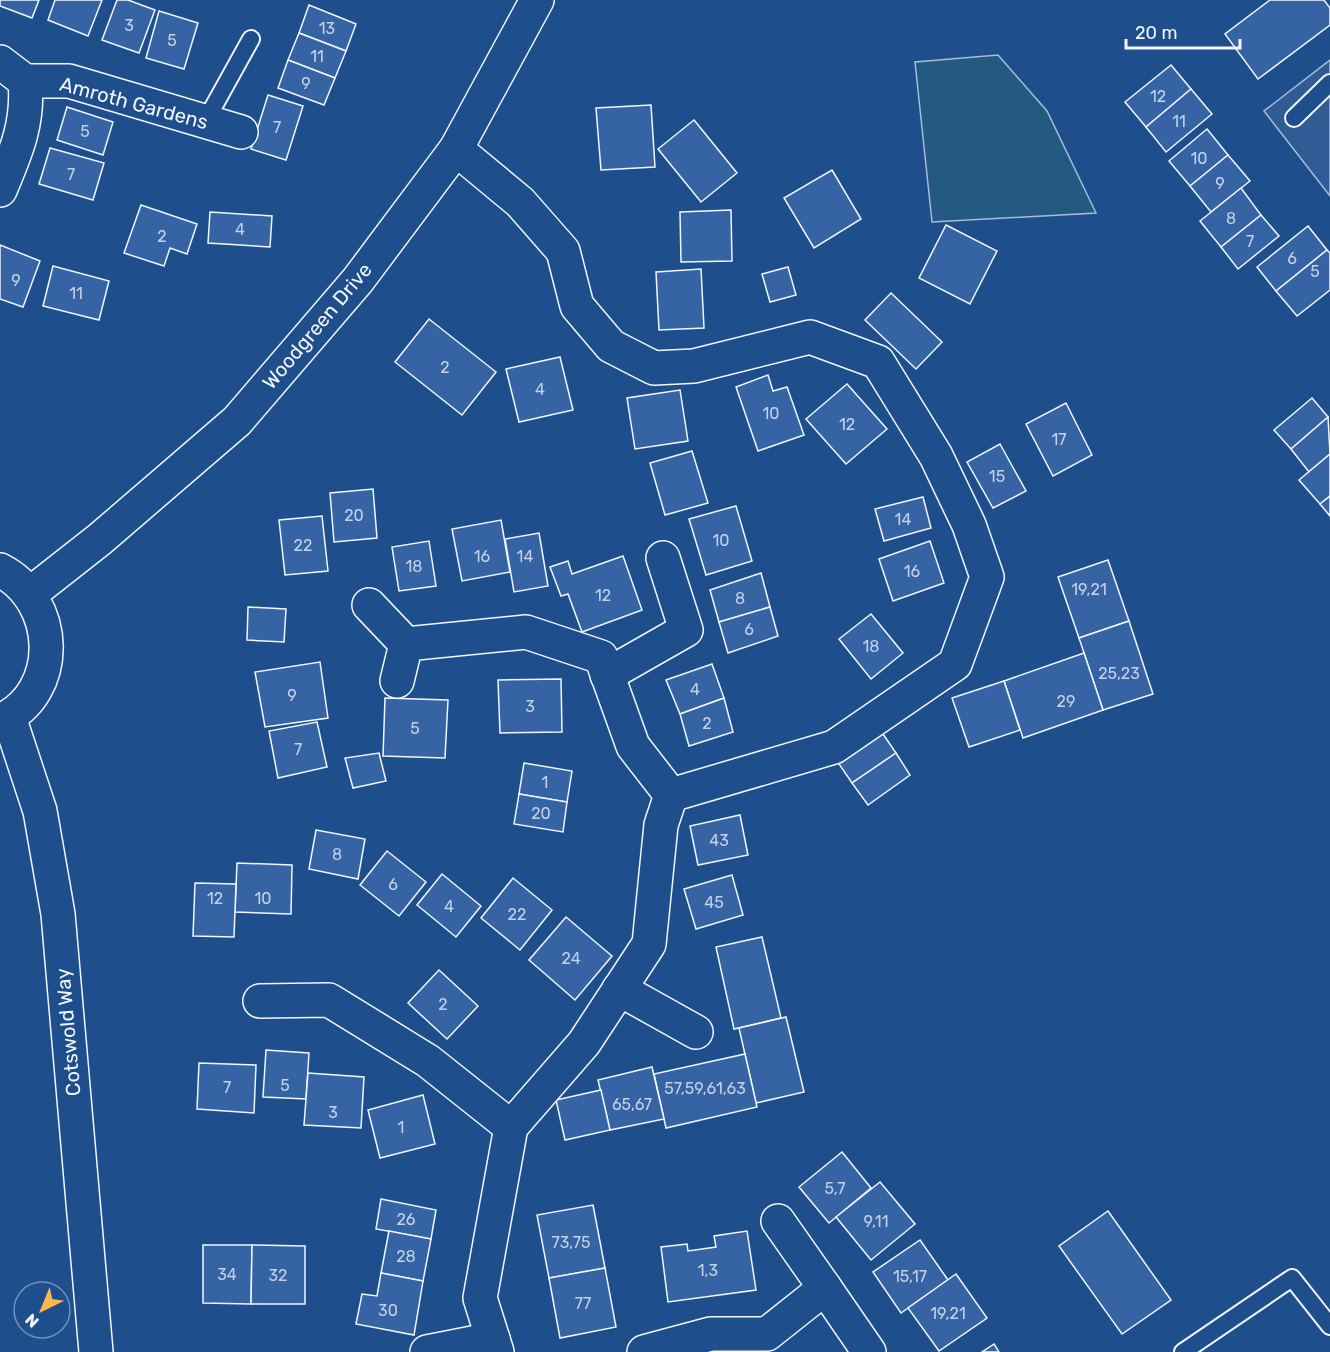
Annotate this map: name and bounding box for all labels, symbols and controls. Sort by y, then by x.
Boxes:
scale bar [1126,12,1240,50]
house number: 3 [124,16,134,35]
house number: 13 [319,19,335,38]
text: 20 m [1135,22,1177,44]
house number: 5 [167,31,177,50]
house number: 11 [310,47,324,66]
street label: Amroth Gardens [57,72,211,134]
house number: 9 [301,74,311,93]
house number: 12 [1150,87,1166,106]
house number: 11 [1172,112,1186,131]
house number: 7 [273,118,281,137]
house number: 5 [80,122,90,141]
house number: 10 [1190,149,1208,168]
house number: 7 [67,165,75,184]
house number: 9 [1215,174,1225,193]
house number: 8 [1226,209,1236,228]
house number: 4 [235,220,245,239]
house number: 2 [157,227,167,246]
house number: 7 [1246,232,1254,251]
house number: 6 [1287,249,1297,268]
street label: Woodgreen Drive [257,258,377,394]
house number: 5 [1310,262,1320,281]
house number: 9 [11,271,21,290]
house number: 11 [69,284,83,303]
house number: 2 [440,358,450,377]
house number: 4 [535,380,545,399]
house number: 10 [762,404,780,423]
house number: 12 [839,415,855,434]
house number: 17 [1051,430,1067,449]
house number: 15 [989,467,1005,486]
house number: 20 [344,506,364,525]
house number: 14 [895,510,911,529]
house number: 10 [712,531,730,550]
house number: 22 [294,536,312,555]
house number: 16 [474,547,491,566]
house number: 14 [517,547,533,566]
house number: 18 [405,557,423,576]
house number: 16 [904,562,921,581]
house number: 19,21 [1071,580,1107,599]
house number: 12 [595,586,611,605]
house number: 8 [735,589,745,608]
house number: 6 [744,620,754,639]
house number: 18 [862,637,880,656]
house number: 25,23 [1098,664,1140,683]
house number: 4 [690,680,700,699]
house number: 9 [287,686,297,705]
house number: 29 [1057,692,1075,711]
house number: 3 [525,697,535,716]
house number: 2 [702,714,712,733]
house number: 5 [410,719,420,738]
house number: 7 [294,740,302,759]
house number: 1 [542,773,548,792]
house number: 20 [531,804,551,823]
house number: 43 [709,831,729,850]
house number: 8 [332,845,342,864]
house number: 6 [388,875,398,894]
house number: 12 [207,889,223,908]
house number: 10 [254,889,272,908]
house number: 45 [704,893,724,912]
house number: 4 [444,897,454,916]
house number: 22 [508,905,526,924]
house number: 24 [561,949,581,968]
street label: Cotswold Way [50,967,86,1097]
house number: 2 [438,995,448,1014]
house number: 5 [280,1076,290,1095]
house number: 7 [223,1078,231,1097]
house number: 57,59,61,63 [664,1079,746,1098]
house number: 65,67 [612,1095,652,1114]
house number: 3 [328,1103,338,1122]
house number: 1 [398,1118,404,1137]
house number: 5,7 [824,1179,846,1198]
house number: 26 [396,1210,416,1229]
house number: 9,11 [863,1212,889,1231]
house number: 73,75 [551,1233,591,1252]
house number: 28 [396,1247,416,1266]
house number: 1,3 [698,1261,718,1280]
house number: 34 [217,1265,237,1284]
house number: 32 [268,1266,288,1285]
house number: 15,17 [893,1267,927,1286]
north arrow [12,1280,72,1340]
house number: 77 [575,1294,591,1313]
house number: 30 [378,1301,398,1320]
house number: 19,21 [930,1304,966,1323]
text: N [21,1310,43,1331]

